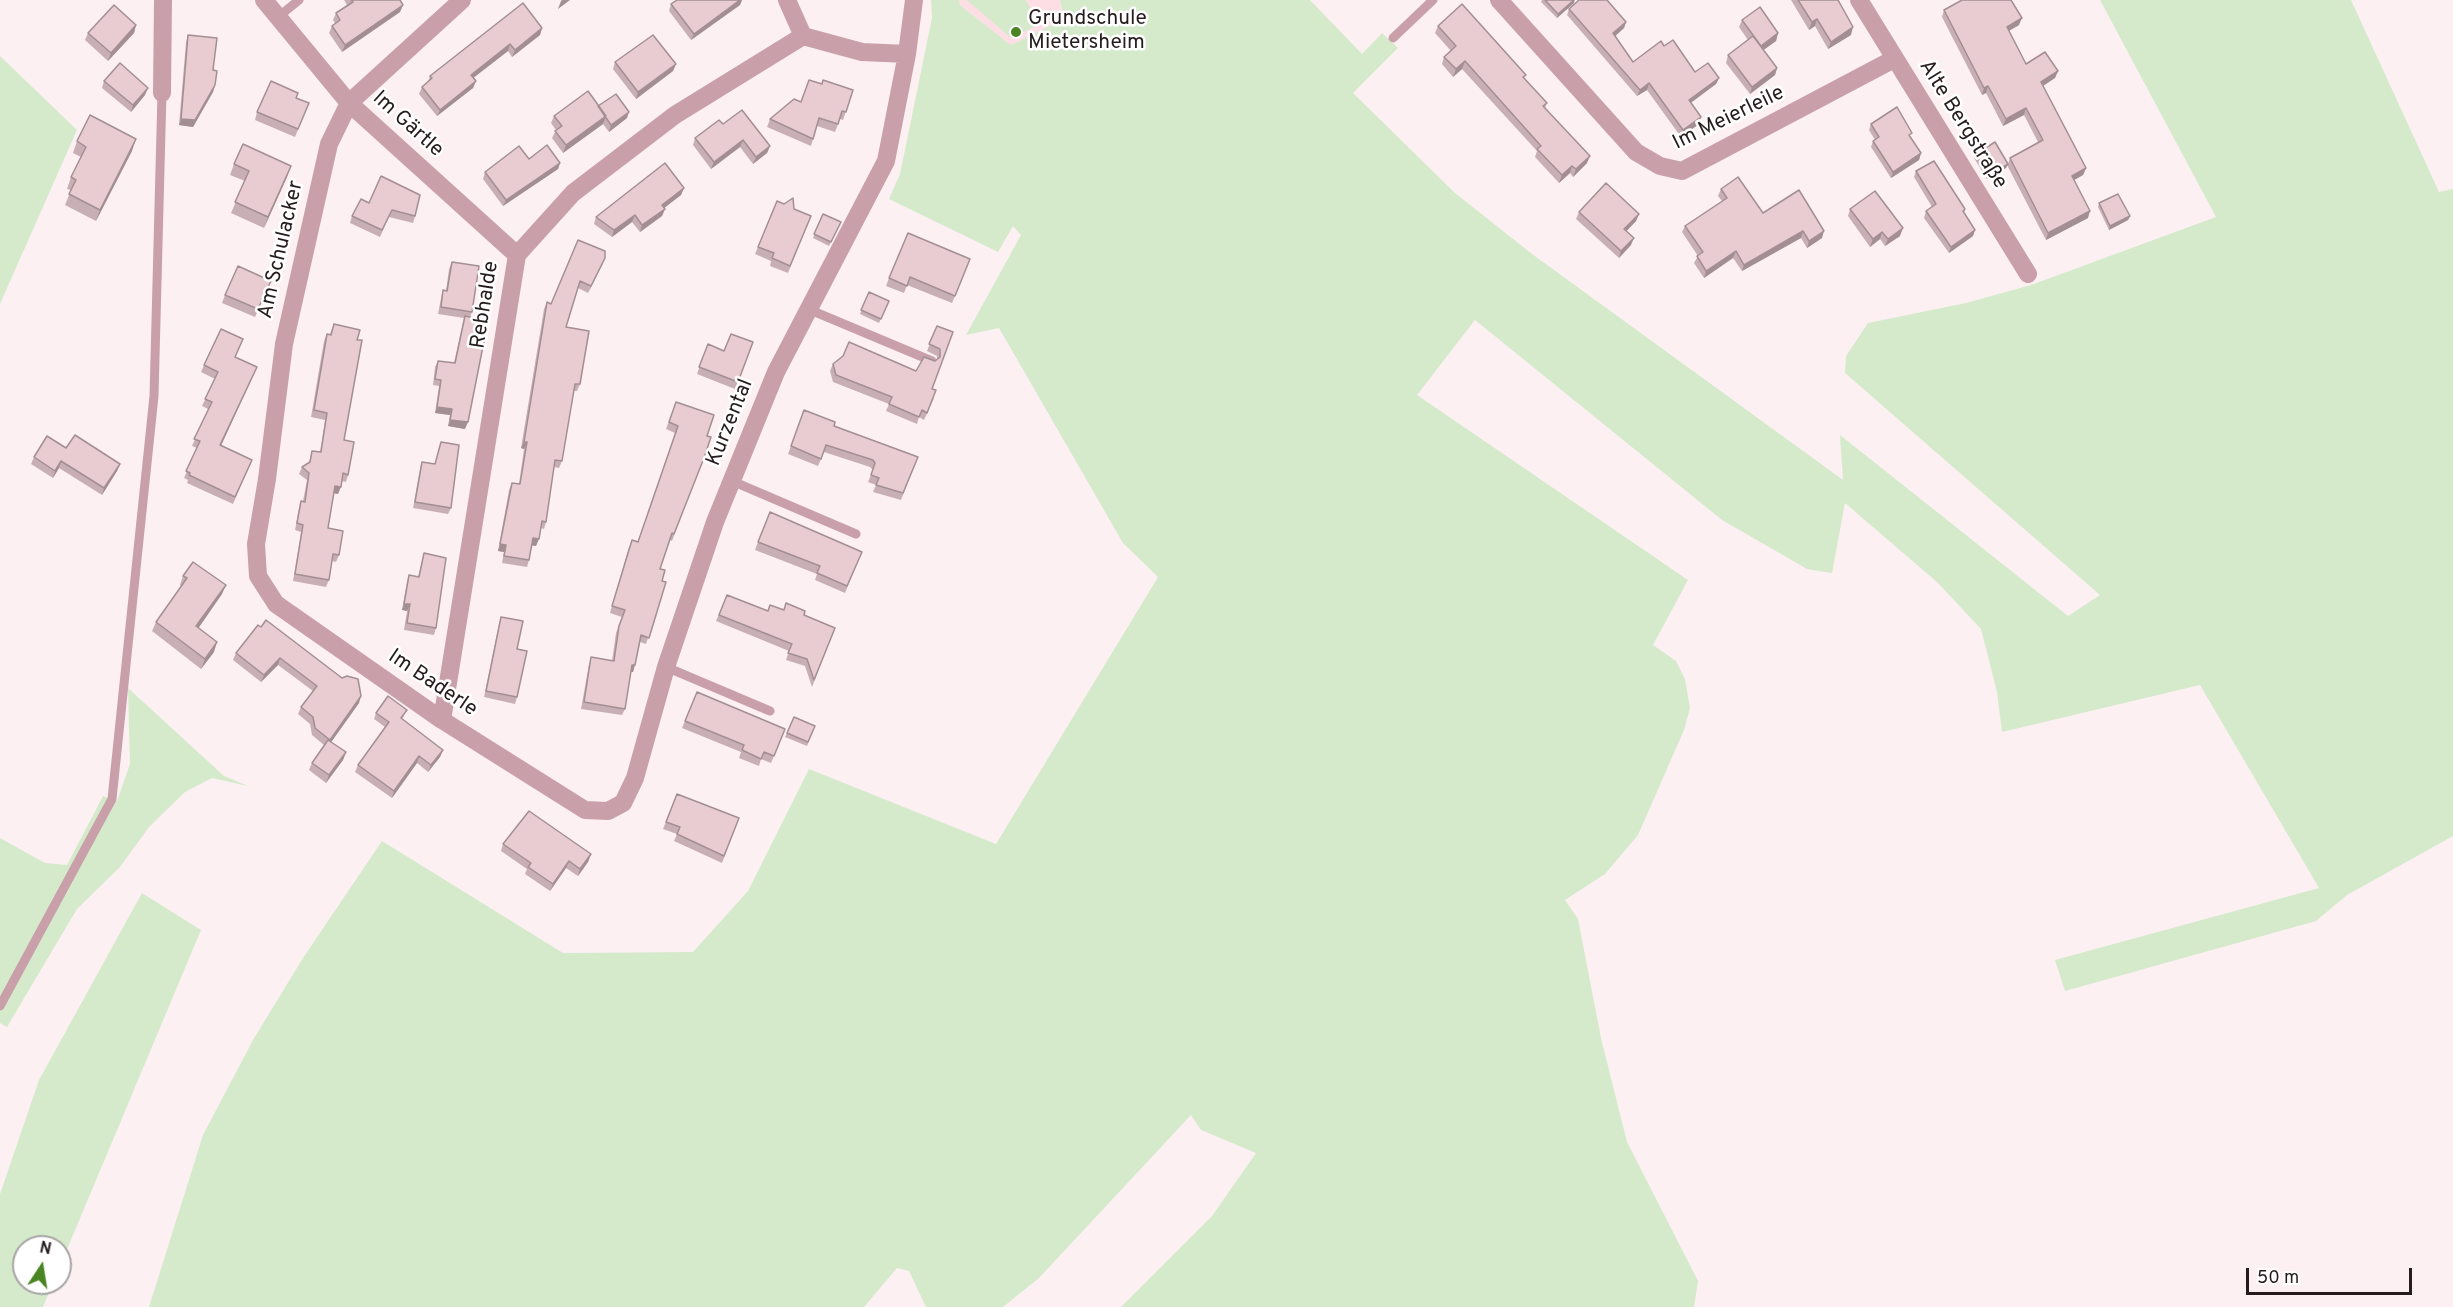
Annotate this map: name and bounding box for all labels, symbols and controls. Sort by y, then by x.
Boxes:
place label: Grundschule Mietersheim [1028,7,1147,57]
marker: Grundschule Mietersheim [1009,25,1023,39]
street label: Alte Bergstraße [1912,56,2012,194]
street label: Im Meierleile [1669,81,1789,157]
street label: Im Gärtle [366,87,448,163]
street label: Am Schulacker [254,179,310,321]
street label: Rebhalde [467,260,505,350]
street label: Kurzental [702,376,760,470]
street label: Im Baderle [383,645,481,723]
north arrow [12,1235,72,1295]
text: N [38,1238,53,1260]
scale bar [2249,1256,2416,1294]
text: 50 m [2257,1267,2299,1290]

